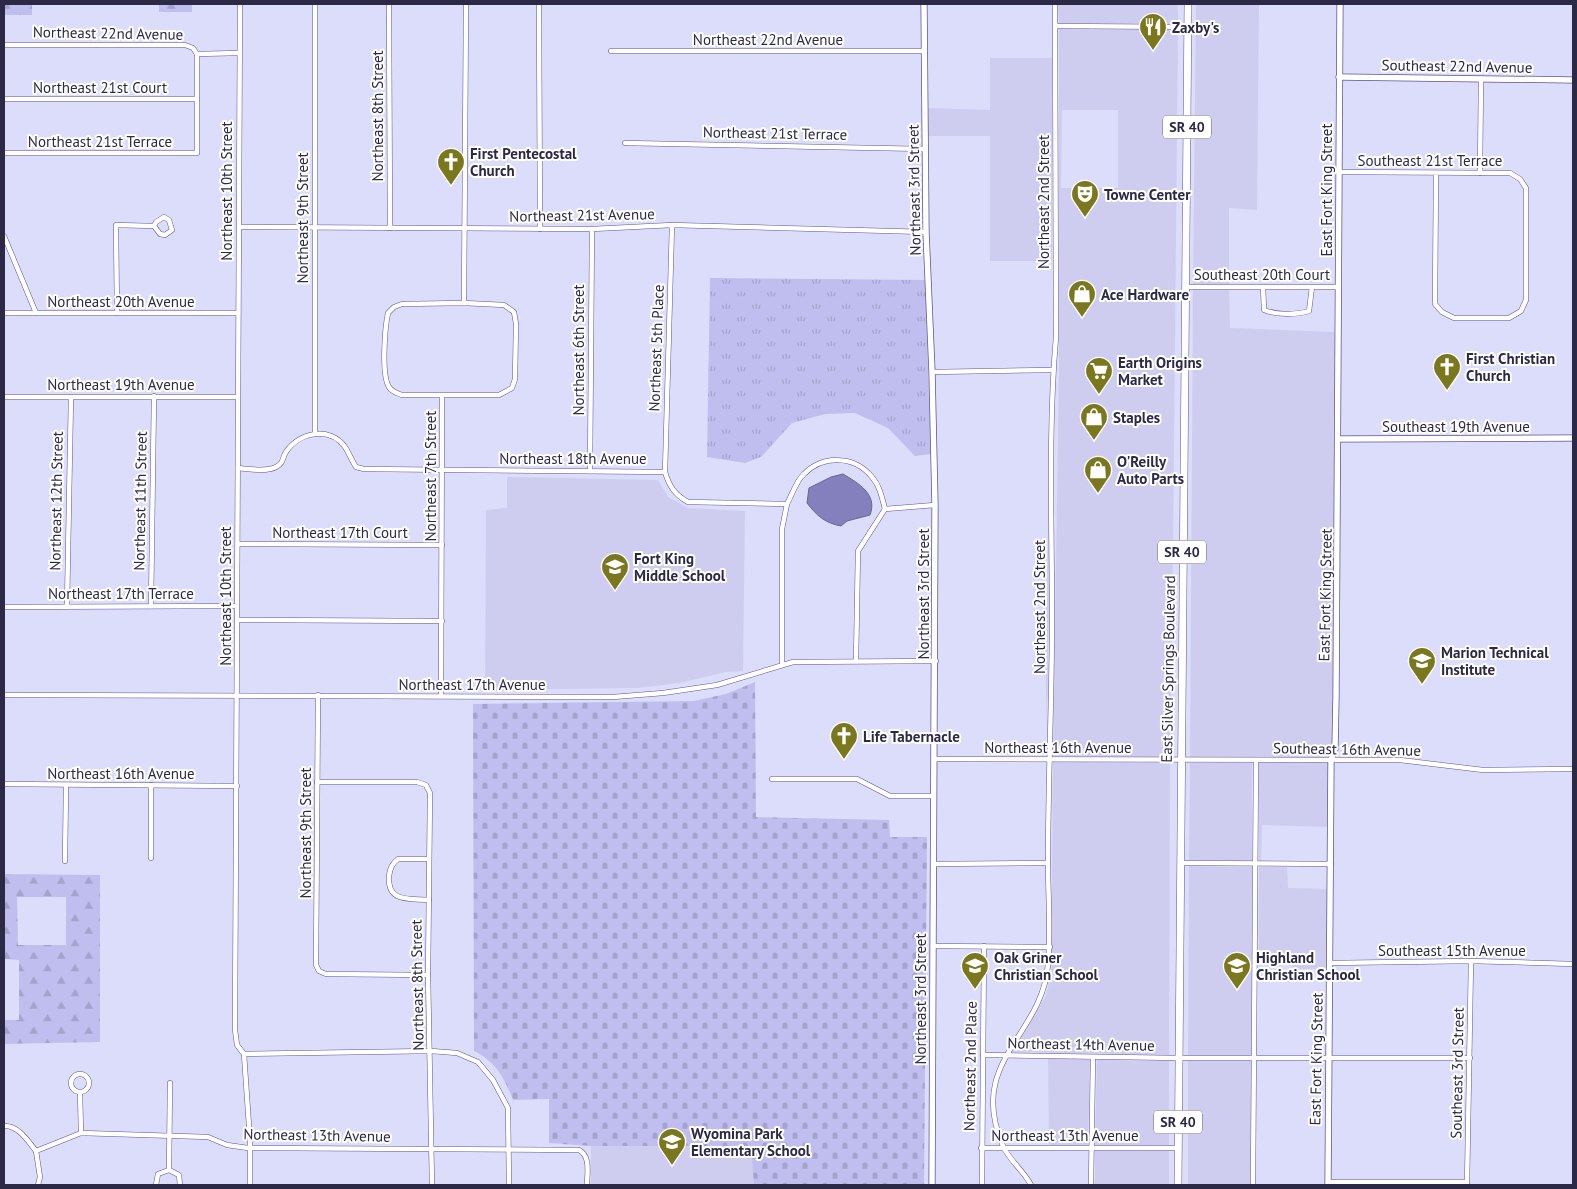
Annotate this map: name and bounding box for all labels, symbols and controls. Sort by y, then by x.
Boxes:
restaurant icon: Zaxby's [1138,12,1168,51]
place label: Zaxby's [1172,18,1219,37]
street label: Northeast 22nd Avenue [33,22,183,44]
street label: Northeast 22nd Avenue [693,30,843,49]
street label: Northeast 8th Street [368,50,387,182]
street label: Southeast 22nd Avenue [1381,55,1533,77]
street label: Northeast 21st Court [33,78,167,97]
road number: SR 40 [1163,115,1211,138]
street label: Northeast 10th Street [217,121,236,261]
street label: Northeast 21st Terrace [703,122,847,144]
street label: East Fort King Street [1317,123,1336,257]
street label: Northeast 3rd Street [903,124,925,256]
street label: Northeast 21st Terrace [28,132,172,151]
street label: Northeast 2nd Street [1034,135,1053,269]
place label: First Pentecostal Church [470,144,577,180]
church icon: First Pentecostal Church [436,147,466,186]
street label: Southeast 21st Terrace [1358,151,1502,170]
street label: Northeast 9th Street [293,152,312,284]
theatre icon: Towne Center [1070,179,1100,218]
place label: Towne Center [1104,185,1191,204]
street label: Northeast 21st Avenue [509,204,655,226]
street label: Southeast 20th Court [1194,265,1330,284]
shop icon: Ace Hardware [1067,279,1097,318]
street label: Northeast 6th Street [569,284,588,416]
street label: Northeast 5th Place [644,284,668,412]
place label: Ace Hardware [1101,285,1190,304]
street label: Northeast 20th Avenue [47,292,195,311]
place label: First Christian Church [1466,349,1555,385]
church icon: First Christian Church [1432,352,1462,391]
place label: Earth Origins Market [1118,353,1202,389]
supermarket icon: Earth Origins Market [1084,356,1114,395]
street label: Northeast 19th Avenue [47,375,195,394]
shop icon: Staples [1079,402,1109,441]
place label: Staples [1113,408,1160,427]
street label: Northeast 7th Street [421,411,440,541]
street label: Southeast 19th Avenue [1382,417,1530,436]
street label: Northeast 12th Street [45,431,67,571]
street label: Northeast 11th Street [129,431,151,571]
street label: Northeast 18th Avenue [499,449,647,468]
place label: O'Reilly Auto Parts [1117,452,1184,488]
shop icon: O'Reilly Auto Parts [1083,455,1113,494]
street label: Northeast 17th Court [272,523,408,542]
street label: Northeast 10th Street [216,526,235,666]
street label: Northeast 3rd Street [914,528,933,660]
street label: East Fort King Street [1314,528,1336,662]
street label: Northeast 2nd Street [1030,540,1049,674]
road number: SR 40 [1158,540,1206,564]
place label: Fort King Middle School [634,549,726,585]
school or university icon: Fort King Middle School [600,552,630,591]
street label: East Silver Springs Boulevard [1157,575,1179,763]
street label: Northeast 17th Terrace [48,584,194,603]
place label: Marion Technical Institute [1441,643,1549,679]
school or university icon: Marion Technical Institute [1407,646,1437,685]
street label: Northeast 17th Avenue [398,675,546,694]
church icon: Life Tabernacle [829,721,859,760]
place label: Life Tabernacle [863,727,960,746]
street label: Northeast 16th Avenue [984,738,1132,757]
street label: Southeast 16th Avenue [1273,738,1421,760]
street label: Northeast 16th Avenue [47,764,195,783]
street label: Northeast 9th Street [296,767,315,899]
street label: Northeast 8th Street [406,919,428,1051]
street label: Northeast 3rd Street [911,933,930,1065]
street label: Southeast 15th Avenue [1378,941,1526,960]
place label: Oak Griner Christian School [994,948,1099,984]
place label: Highland Christian School [1256,948,1361,984]
school or university icon: Oak Griner Christian School [960,951,990,990]
school or university icon: Highland Christian School [1222,951,1252,990]
street label: East Fort King Street [1305,992,1327,1126]
street label: Northeast 2nd Place [959,1001,981,1131]
street label: Southeast 3rd Street [1446,1007,1468,1139]
street label: Northeast 14th Avenue [1007,1033,1155,1055]
road number: SR 40 [1154,1110,1202,1134]
street label: Northeast 13th Avenue [243,1124,391,1146]
place label: Wyomina Park Elementary School [691,1124,811,1160]
street label: Northeast 13th Avenue [991,1126,1139,1145]
school or university icon: Wyomina Park Elementary School [657,1127,687,1166]

